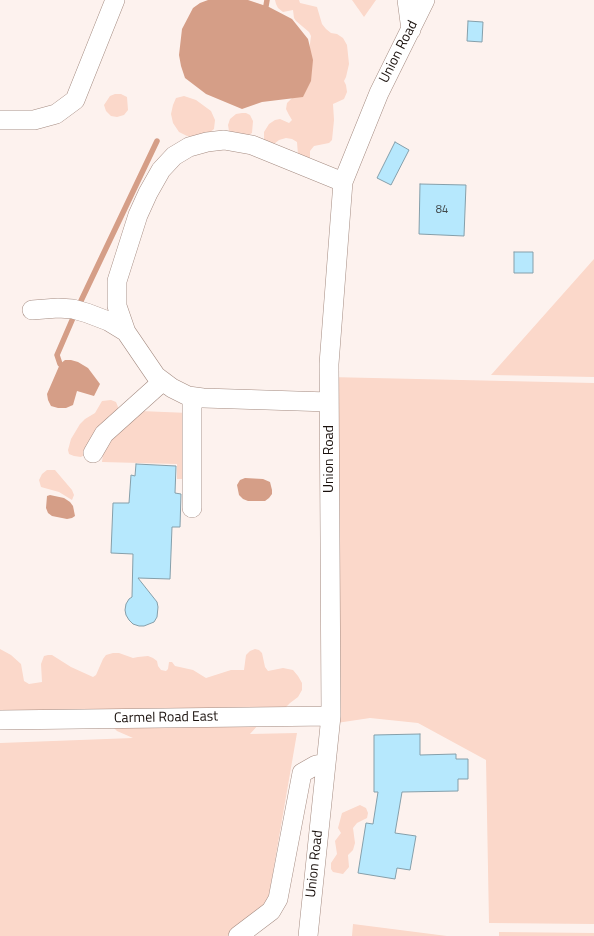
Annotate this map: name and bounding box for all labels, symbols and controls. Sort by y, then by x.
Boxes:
street label: Union Road [376,18,422,86]
house number: 84 [436,203,448,217]
street label: Union Road [322,425,338,493]
street label: Carmel Road East [114,709,218,727]
street label: Union Road [303,829,327,899]

